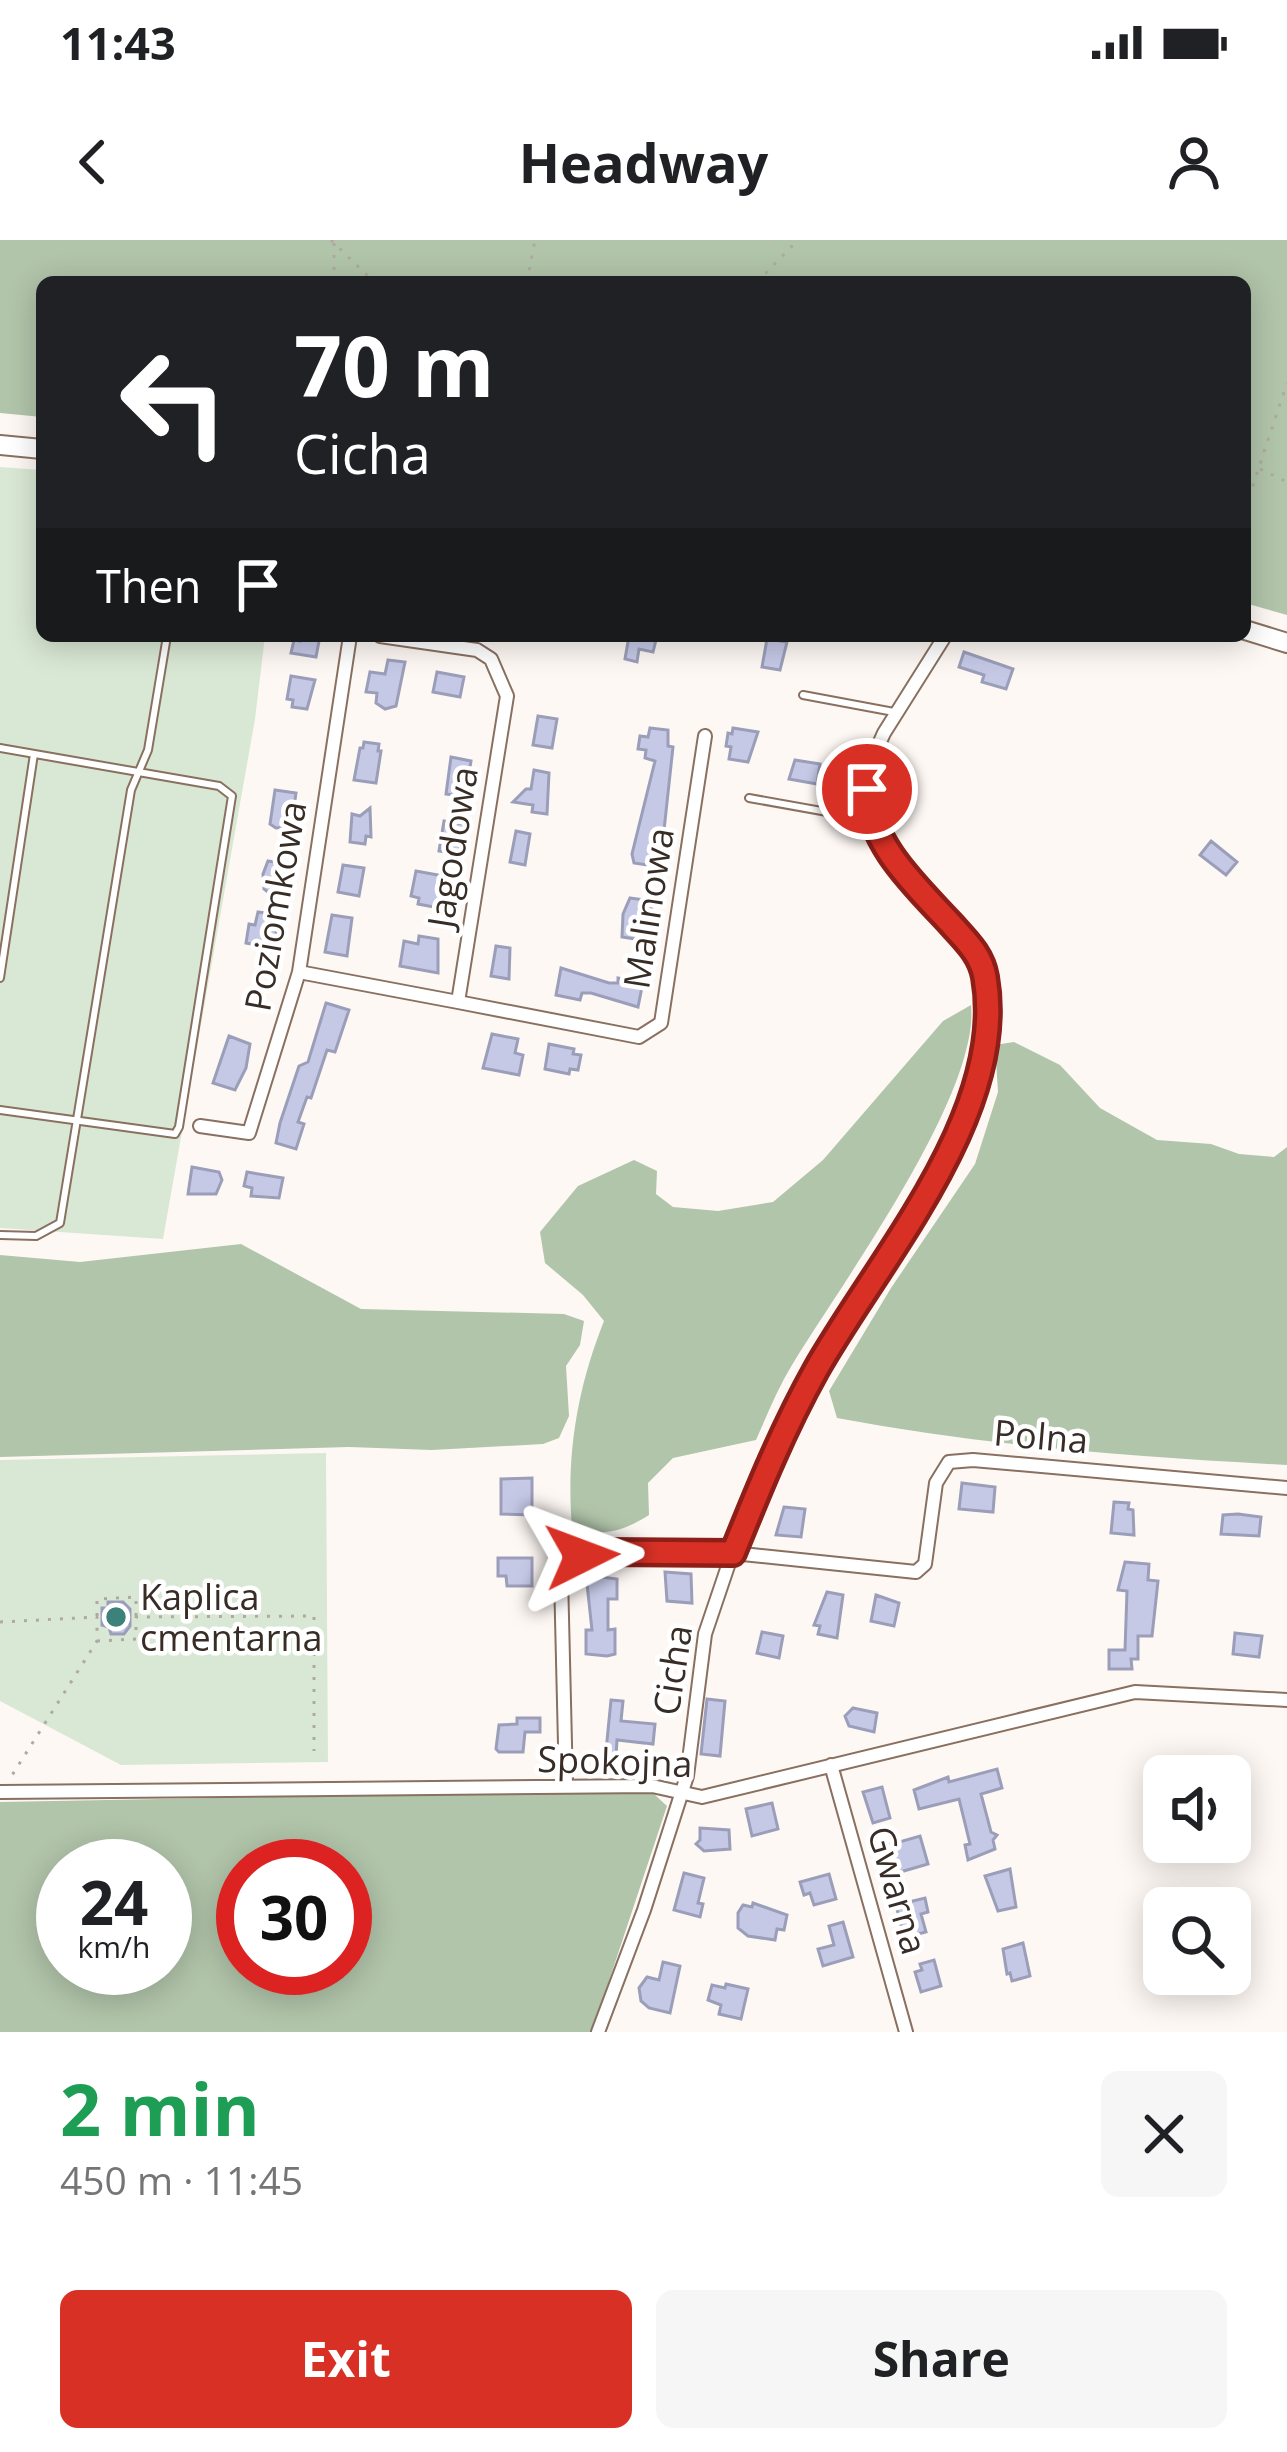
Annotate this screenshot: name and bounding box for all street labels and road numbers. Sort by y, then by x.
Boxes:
street label: Jagodowa [415,763,489,934]
street label: Poziomkowa [232,797,318,1015]
street label: Malinowa [611,824,685,992]
street label: Polna [992,1407,1090,1465]
street label: Cicha [641,1621,703,1719]
street label: Spokojna [537,1734,693,1788]
street label: Gwarna [856,1820,940,1960]

